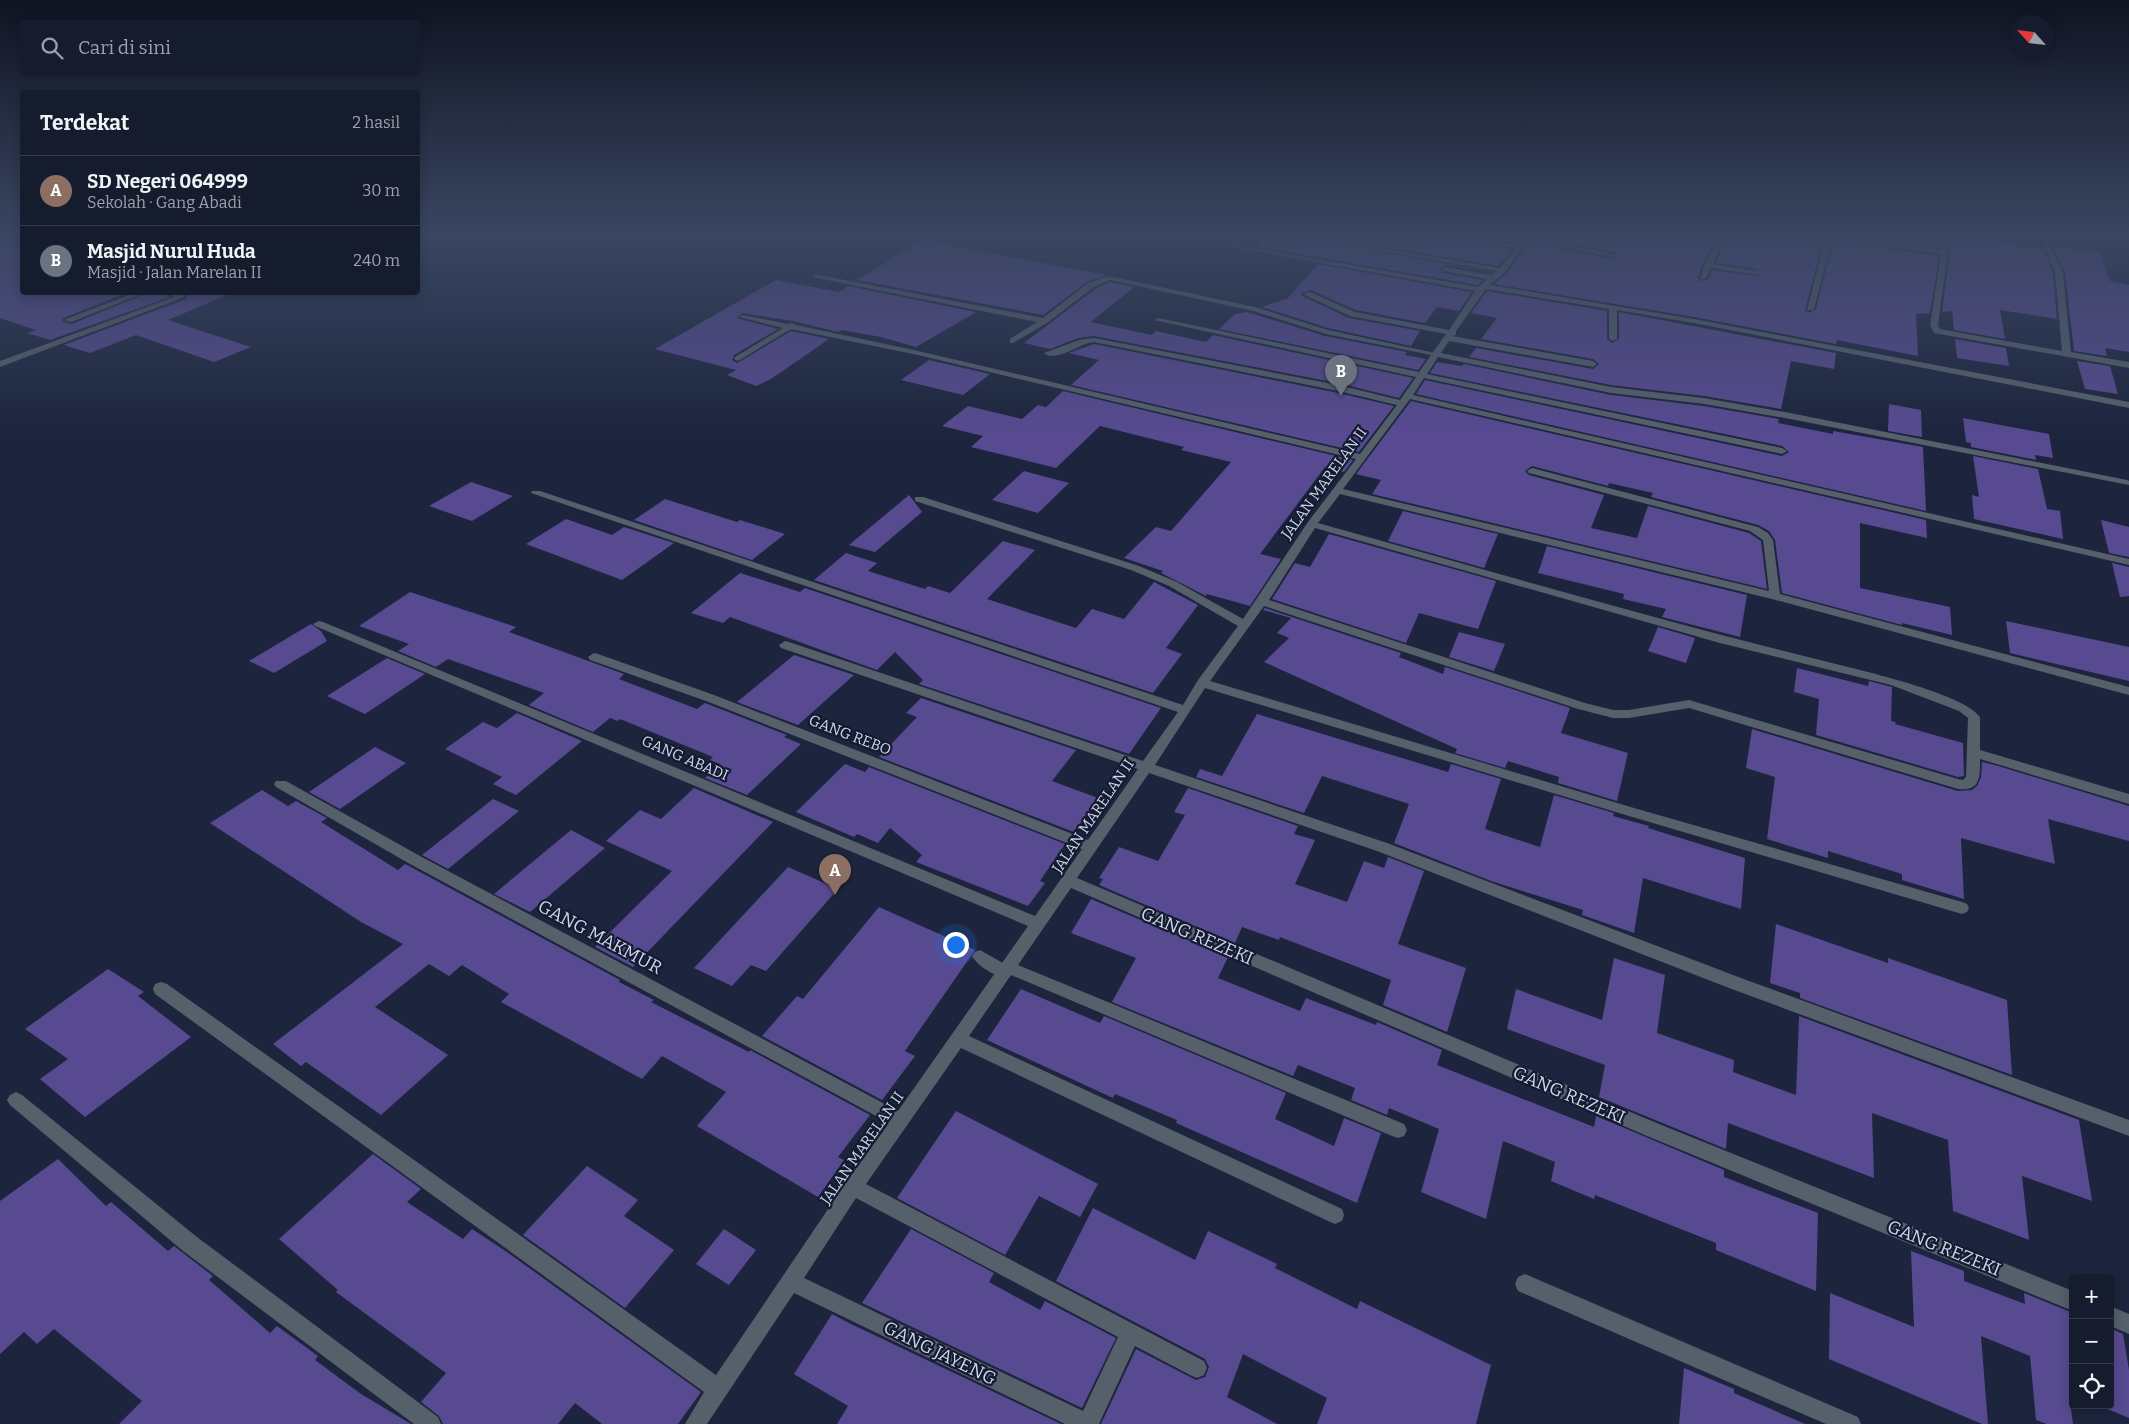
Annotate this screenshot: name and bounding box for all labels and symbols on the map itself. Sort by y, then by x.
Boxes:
north arrow [2009,15,2054,60]
pin: B [1325,355,1357,396]
street label: JALAN MARELAN II [1277,424,1370,543]
street label: GANG REBO [806,711,894,759]
street label: GANG ABADI [639,732,731,784]
street label: JALAN MARELAN II [1048,756,1138,877]
pin: A [819,854,851,895]
street label: GANG MAKMUR [534,895,666,979]
street label: GANG REZEKI [1137,902,1257,970]
your location [943,932,969,958]
street label: GANG REZEKI [1509,1061,1629,1129]
street label: JALAN MARELAN II [816,1088,908,1209]
street label: GANG REZEKI [1884,1215,2004,1281]
street label: GANG JAYENG [880,1316,1000,1390]

